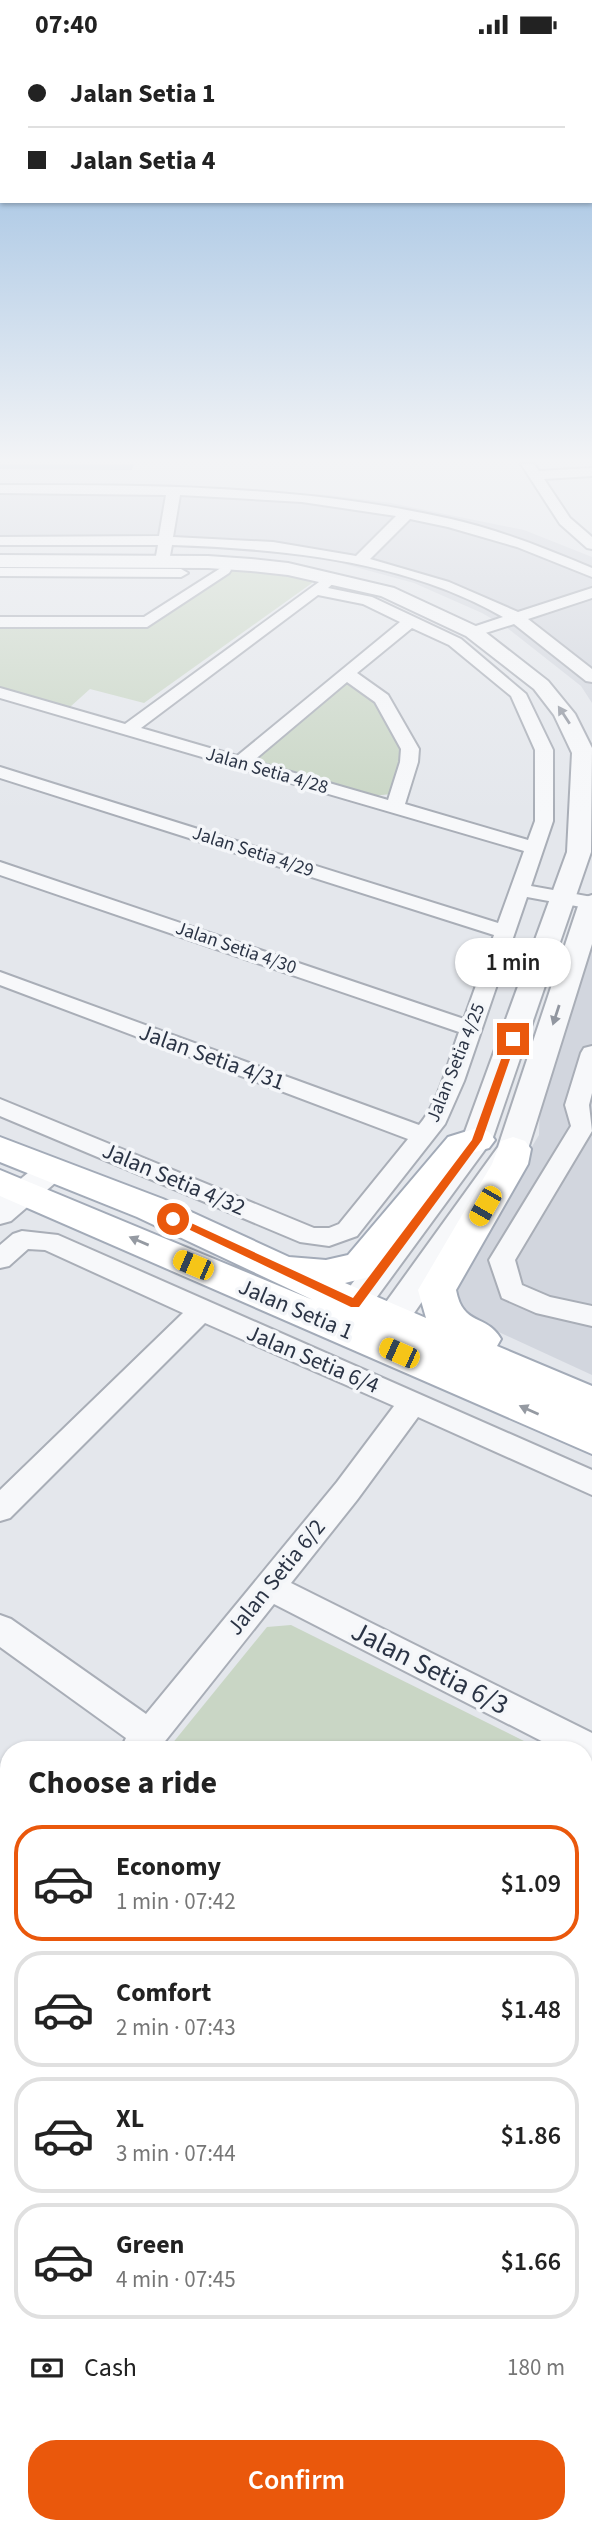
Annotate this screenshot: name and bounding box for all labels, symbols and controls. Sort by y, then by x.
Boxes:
text: 07:40 [35,6,98,43]
text: Jalan Setia 1 [70,75,216,112]
text: Jalan Setia 4 [70,142,216,179]
one-way arrow [557,706,570,725]
street label: Jalan Setia 4/28 [203,741,331,801]
street label: Jalan Setia 4/29 [189,820,317,884]
street label: Jalan Setia 4/30 [172,915,300,981]
callout: 1 min [455,937,571,986]
text: 1 min [486,946,540,979]
street label: Jalan Setia 4/25 [420,999,492,1127]
one-way arrow [550,1005,561,1026]
street label: Jalan Setia 4/31 [135,1015,289,1099]
route end [497,1023,529,1055]
street label: Jalan Setia 4/32 [97,1134,251,1224]
car [466,1183,505,1229]
route start [157,1203,189,1235]
one-way arrow [129,1235,149,1247]
car [170,1247,217,1283]
street label: Jalan Setia 1 [234,1270,358,1348]
street label: Jalan Setia 6/4 [242,1316,384,1402]
car [376,1335,423,1371]
one-way arrow [519,1404,539,1416]
street label: Jalan Setia 6/2 [219,1512,333,1642]
street label: Jalan Setia 6/3 [344,1611,516,1725]
text: Choose a ride [28,1760,217,1806]
text: Economy [116,1848,221,1885]
icon: car [32,1852,95,1915]
text: $1.09 [500,1865,561,1902]
text: 1 min · 07:42 [116,1885,236,1918]
text: Comfort [116,1974,211,2011]
icon: car [32,1978,95,2041]
text: $1.48 [500,1991,561,2028]
text: 2 min · 07:43 [116,2011,236,2044]
text: XL [116,2100,144,2137]
icon: car [32,2104,95,2167]
text: $1.86 [500,2117,561,2154]
text: 3 min · 07:44 [116,2137,236,2170]
text: Green [116,2226,184,2263]
icon: car [32,2230,95,2293]
text: $1.66 [500,2243,561,2280]
text: 4 min · 07:45 [116,2263,236,2296]
icon: cash [28,2349,66,2387]
text: Cash [84,2349,137,2386]
text: 180 m [507,2351,565,2384]
button: Confirm [28,2440,565,2520]

